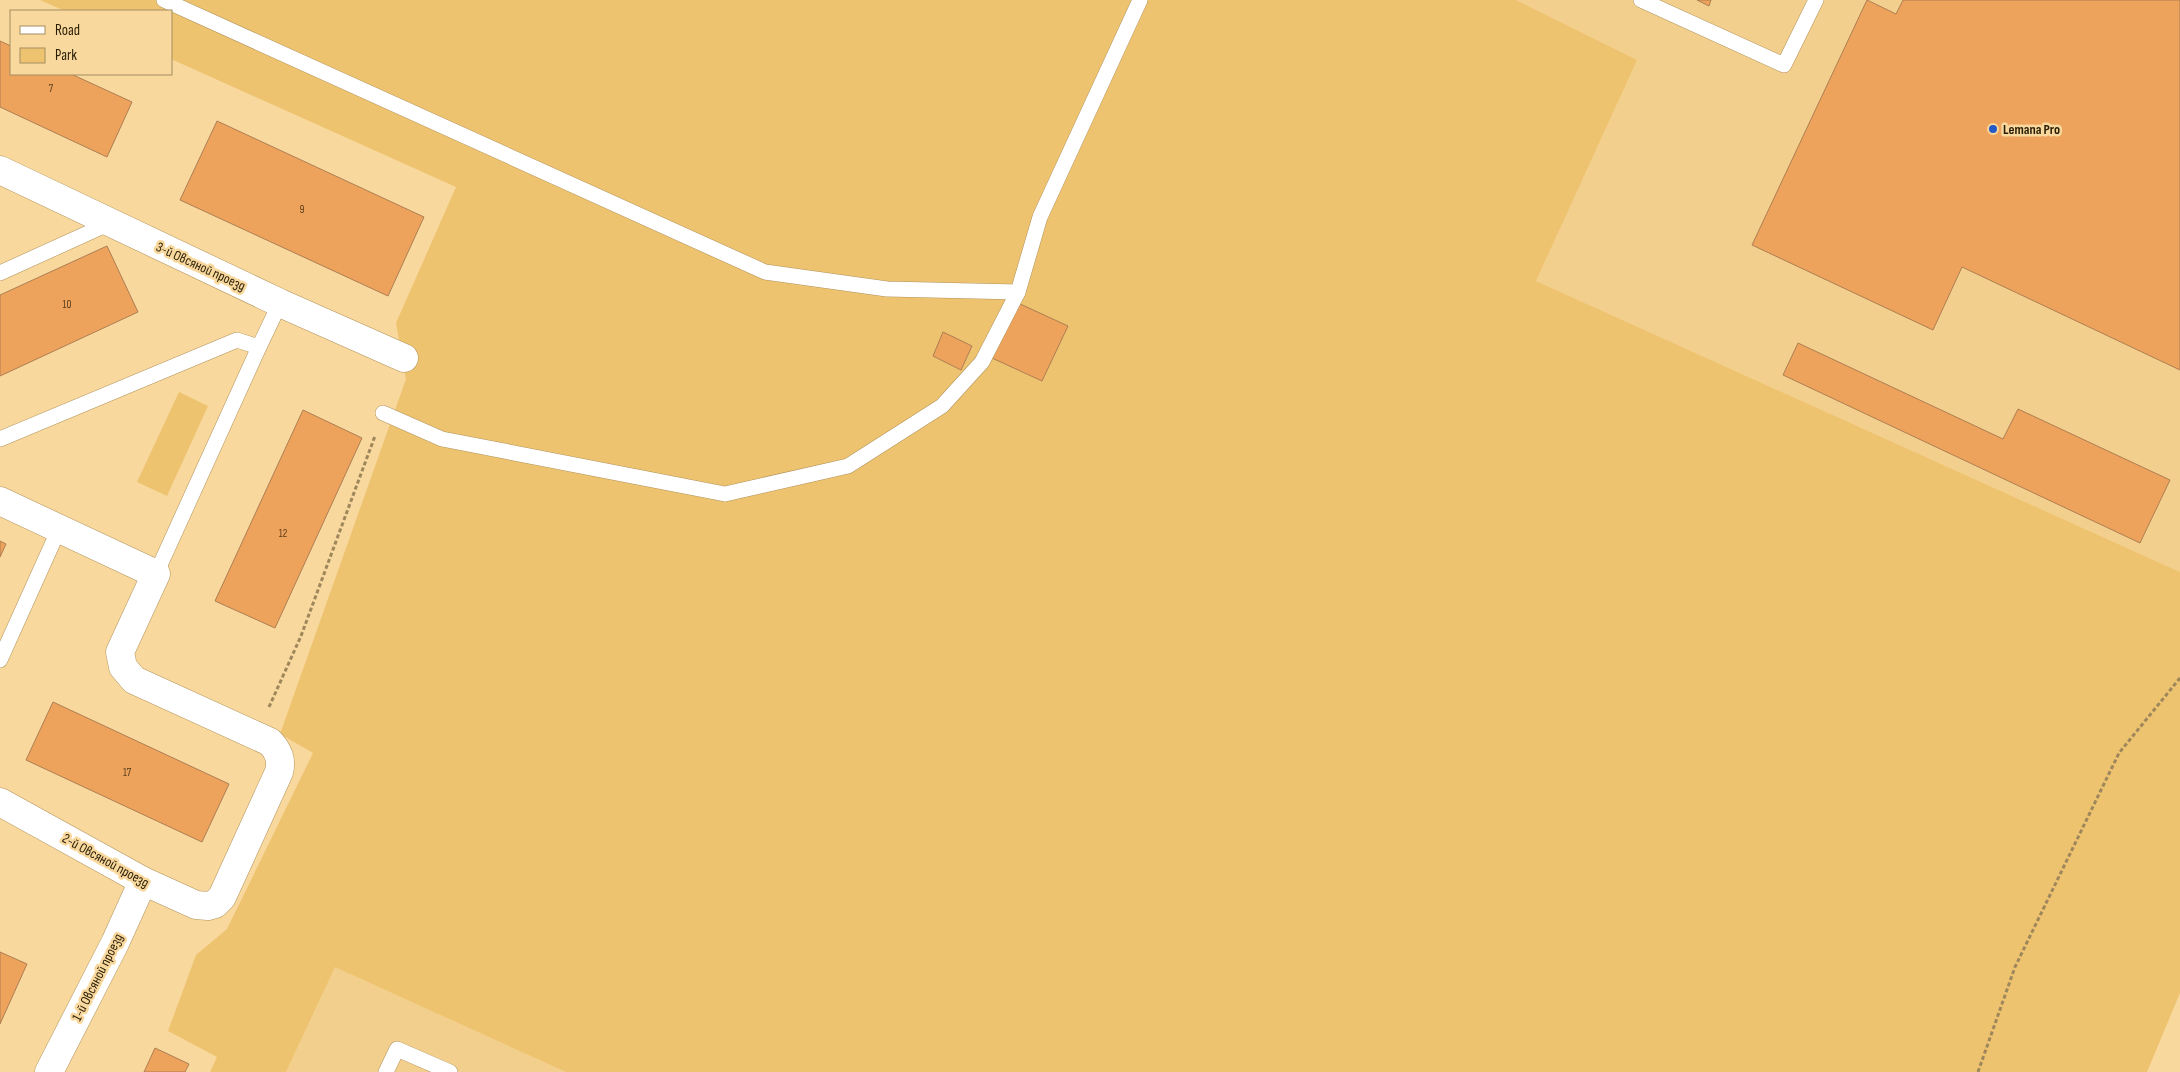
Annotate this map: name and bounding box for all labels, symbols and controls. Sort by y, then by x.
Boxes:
legend [10,10,172,75]
text: Road [55,21,80,40]
text: Park [55,46,77,65]
house number: 7 [49,82,54,95]
place label: Lemana Pro [2003,121,2060,138]
marker: Lemana Pro [1987,123,1999,135]
house number: 9 [300,203,305,216]
street label: 3-й Овсяной проезд [153,238,248,295]
house number: 10 [63,298,71,311]
house number: 12 [279,527,288,540]
house number: 17 [123,766,132,779]
street label: 2-й Овсяной проезд [59,830,152,891]
street label: 1-й Овсяной проезд [68,931,127,1024]

